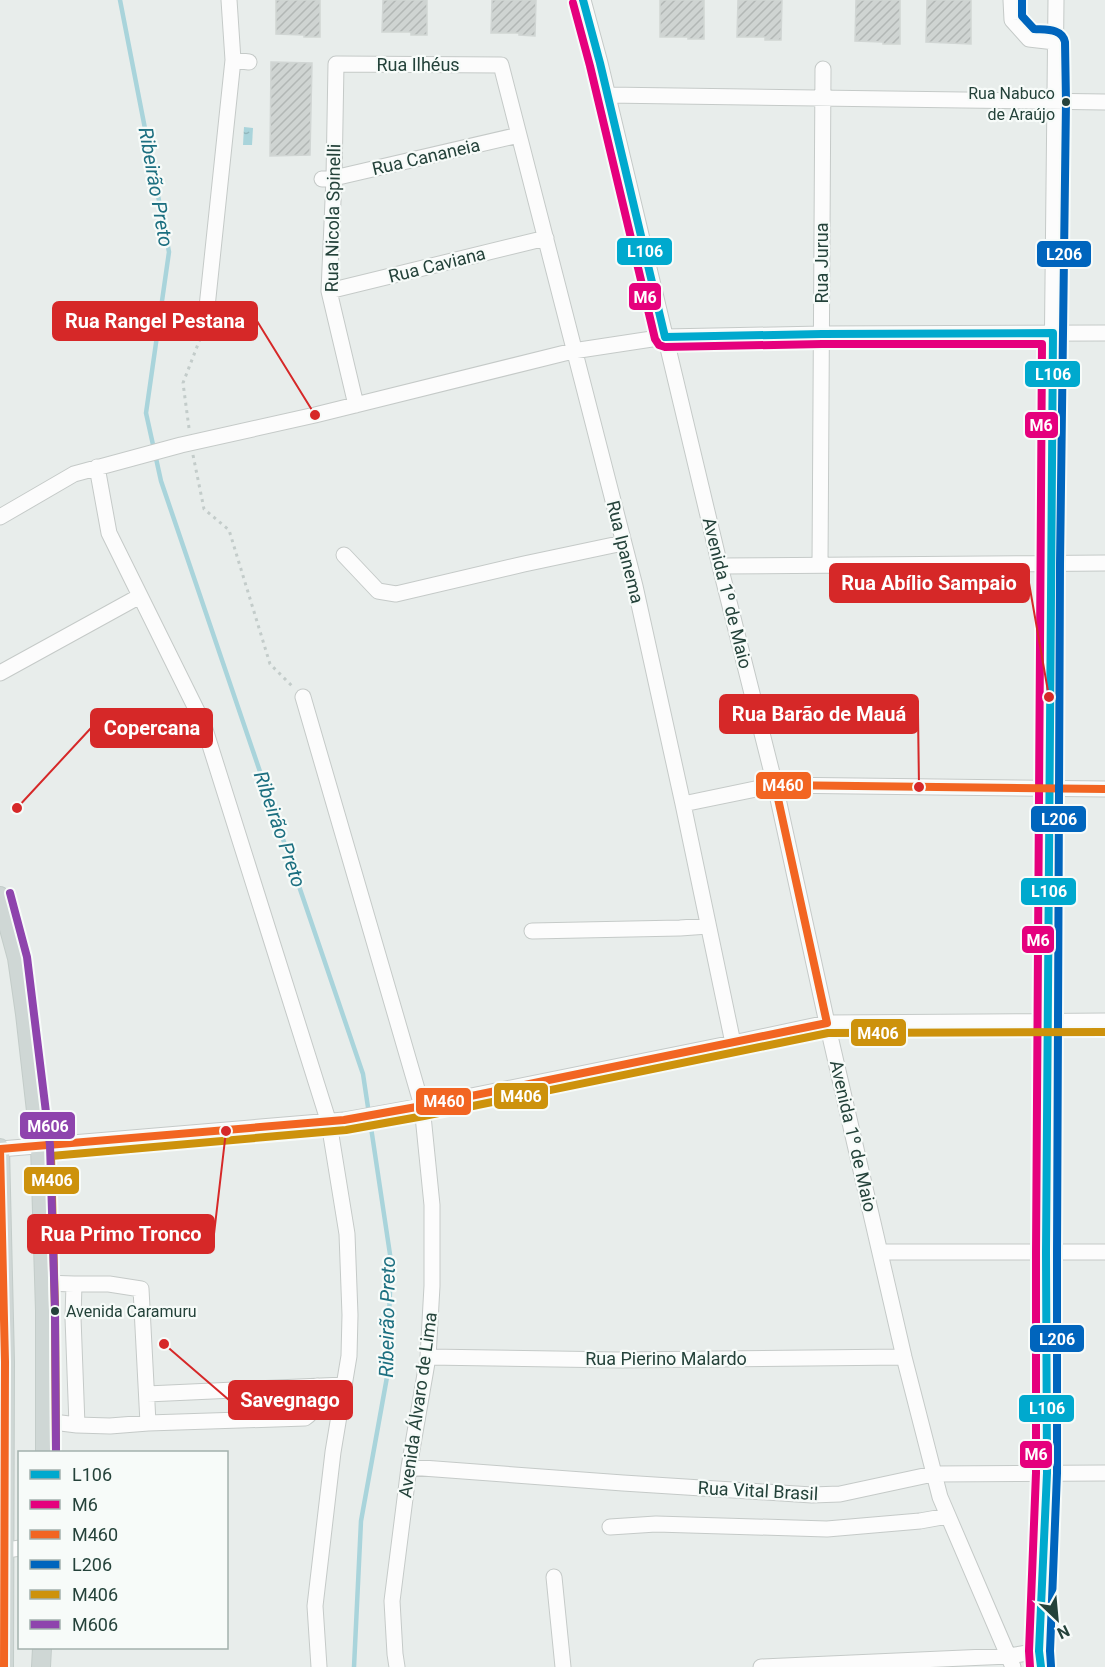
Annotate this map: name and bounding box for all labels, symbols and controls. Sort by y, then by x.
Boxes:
street label: Rua Ilhéus [376,54,460,75]
place label: Rua Nabuco de Araújo [968,84,1055,124]
marker: Rua Nabuco de Araújo [1060,96,1072,108]
water label: Ribeirão Preto [134,125,178,249]
street label: Rua Cananeia [370,134,482,179]
street label: Rua Nicola Spinelli [321,144,344,292]
street label: Rua Jurua [811,223,832,303]
line badge: L106 [616,237,673,266]
line badge: L206 [1036,240,1092,268]
street label: Rua Caviana [386,242,488,287]
text: L106 [627,242,663,261]
text: L206 [1046,245,1082,264]
line badge: M6 [628,282,662,311]
text: M6 [633,288,657,307]
callout: Rua Rangel Pestana [53,302,257,340]
text: Rua Rangel Pestana [65,309,245,333]
line badge: L106 [1024,360,1081,388]
text: L106 [1035,365,1071,384]
line badge: M6 [1024,411,1059,439]
text: M6 [1029,416,1053,435]
street label: Rua Ipanema [603,498,648,605]
street label: Avenida 1º de Maio [699,515,756,671]
callout: Rua Abílio Sampaio [830,564,1029,602]
text: Rua Abílio Sampaio [841,571,1017,595]
callout: Rua Barão de Mauá [720,695,918,733]
text: Rua Barão de Mauá [732,702,906,726]
callout: Copercana [91,709,212,747]
text: Copercana [104,716,201,740]
water label: Ribeirão Preto [249,768,311,890]
line badge: M460 [755,771,812,800]
text: M460 [762,776,804,795]
line badge: L206 [1030,805,1087,833]
text: L206 [1041,810,1077,829]
line badge: L106 [1020,877,1077,906]
text: L106 [1031,882,1067,901]
line badge: M6 [1021,925,1055,954]
text: M6 [1026,931,1050,950]
line badge: M406 [850,1018,907,1047]
text: M406 [857,1024,899,1043]
street label: Avenida 1º de Maio [826,1058,881,1214]
line badge: M406 [493,1082,549,1110]
line badge: M460 [415,1087,472,1116]
text: M406 [500,1087,542,1106]
text: M460 [423,1092,465,1111]
line badge: M606 [19,1111,76,1140]
text: M606 [27,1117,69,1136]
line badge: M406 [23,1166,80,1195]
text: M406 [31,1171,73,1190]
callout: Rua Primo Tronco [28,1215,214,1253]
text: Rua Primo Tronco [40,1222,202,1246]
water label: Ribeirão Preto [374,1256,400,1378]
place label: Avenida Caramuru [66,1302,197,1321]
marker: Avenida Caramuru [49,1305,61,1317]
street label: Avenida Álvaro de Lima [394,1311,441,1499]
line badge: L206 [1029,1324,1085,1353]
text: L206 [1039,1330,1075,1349]
street label: Rua Pierino Malardo [585,1348,747,1369]
callout: Savegnago [229,1381,352,1419]
text: Savegnago [240,1388,340,1412]
line badge: L106 [1018,1394,1075,1423]
text: L106 [1029,1399,1065,1418]
line badge: M6 [1019,1440,1053,1469]
text: M6 [1024,1445,1048,1464]
legend [18,1451,228,1649]
text: L106 [72,1464,112,1485]
street label: Rua Vital Brasil [697,1477,819,1504]
text: M6 [72,1494,98,1515]
text: M460 [72,1524,118,1545]
text: L206 [72,1554,112,1575]
text: M406 [72,1584,118,1605]
north arrow [1027,1589,1087,1649]
text: M606 [72,1614,118,1635]
text: N [1054,1621,1073,1643]

